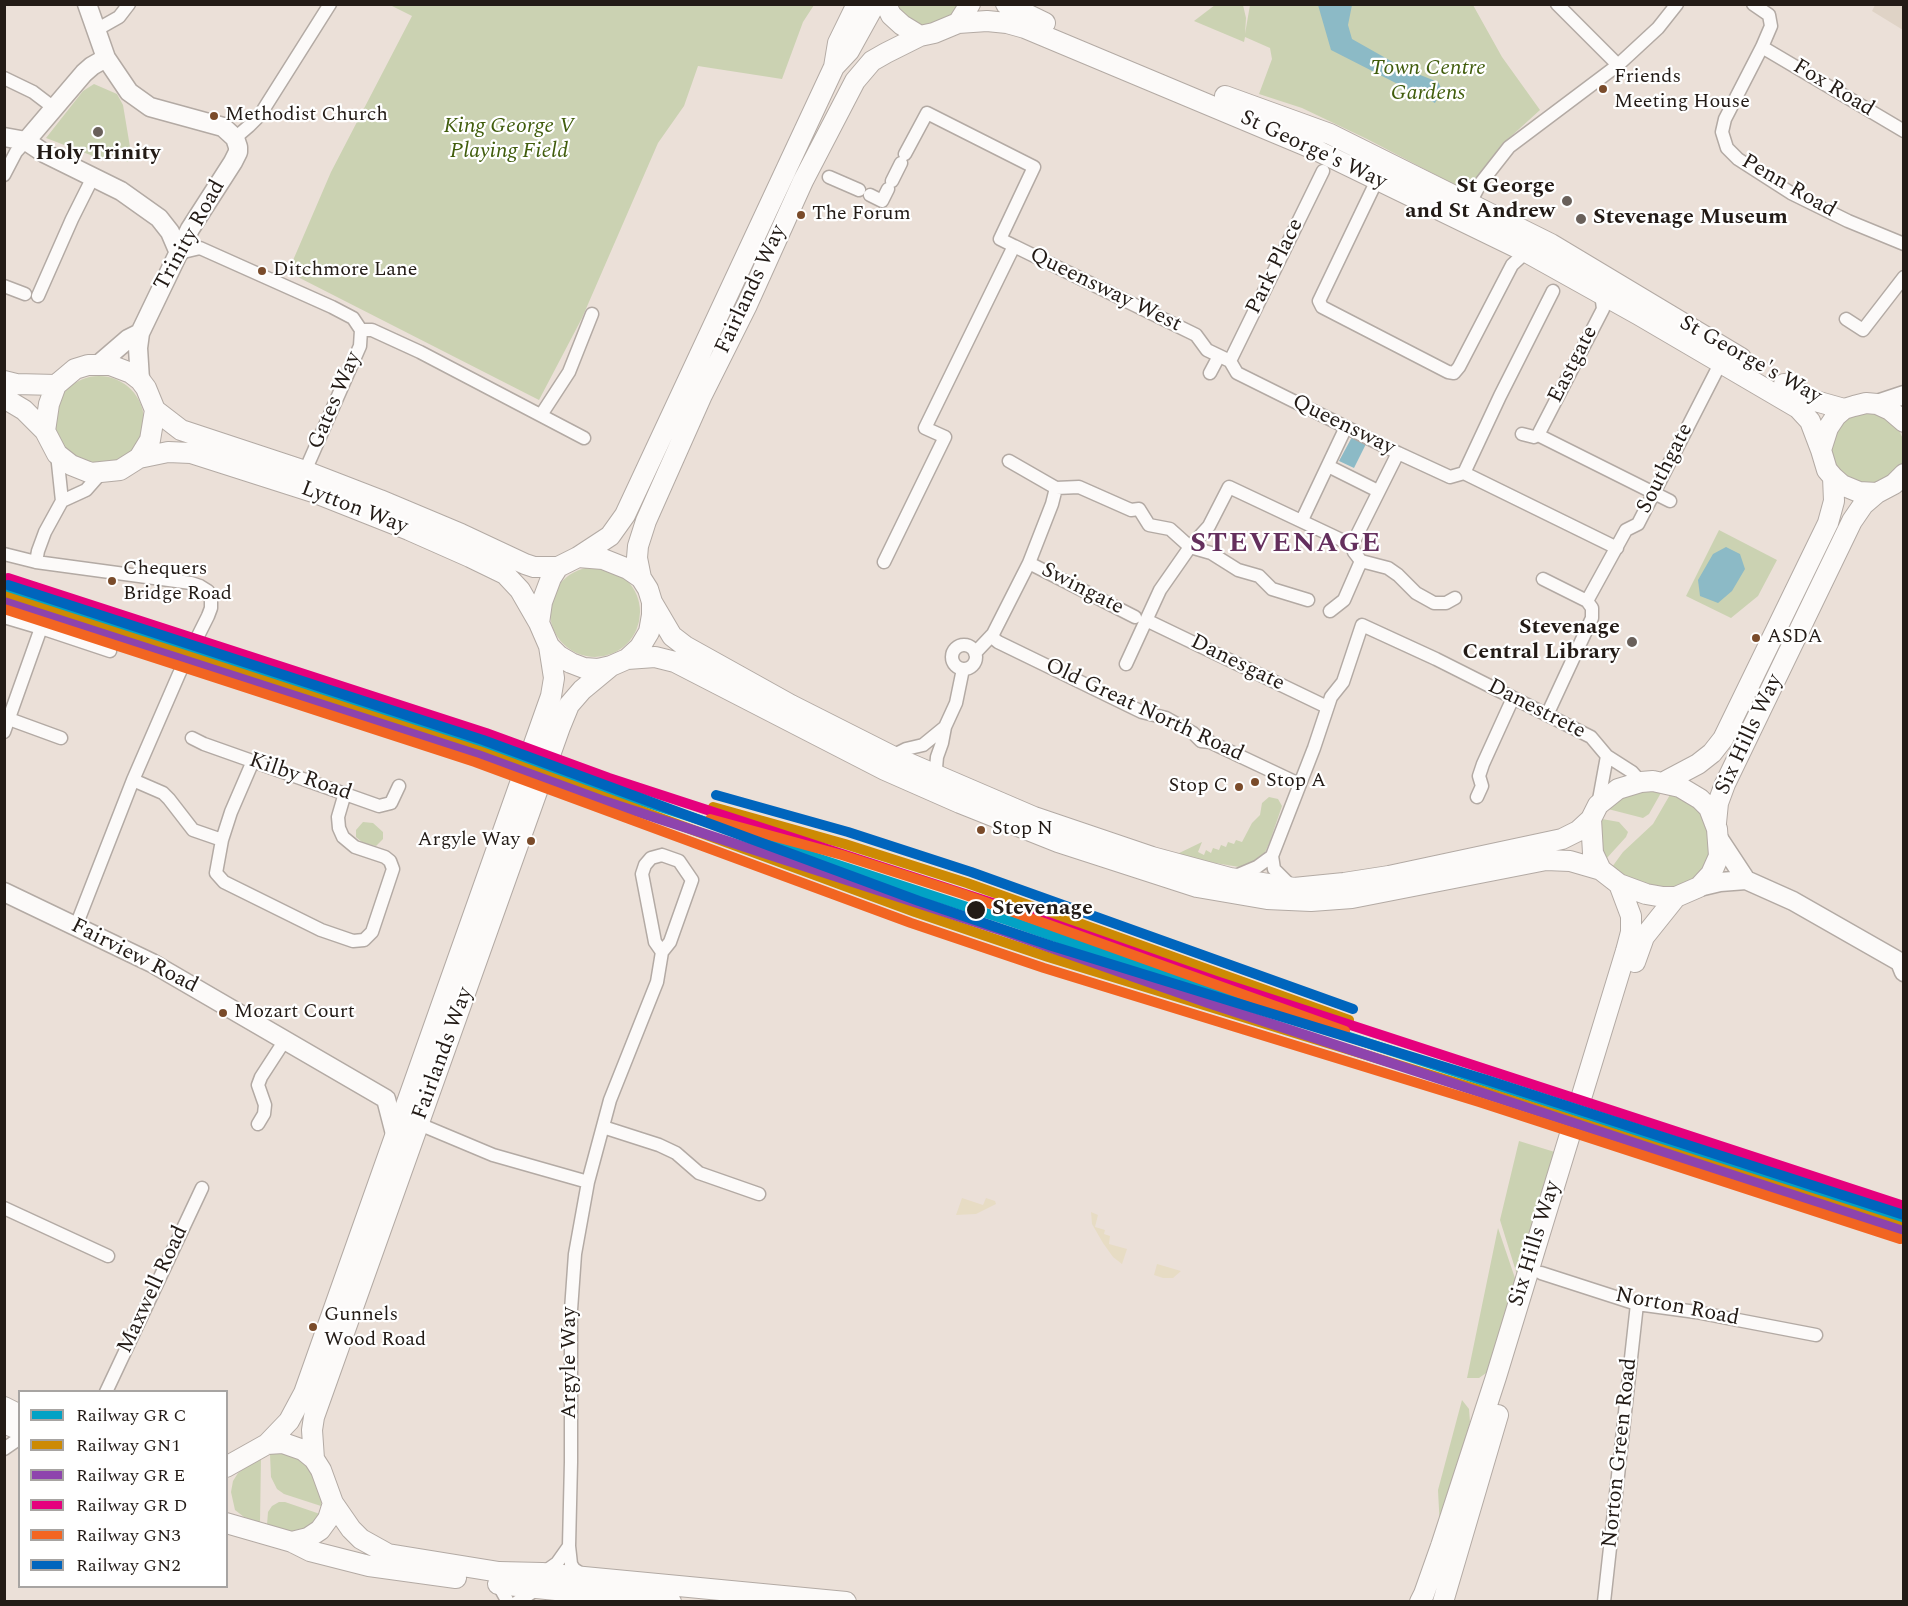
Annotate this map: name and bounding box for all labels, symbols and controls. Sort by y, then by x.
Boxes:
street label: Fox Road [1787,54,1879,124]
park label: Town Centre Gardens [1370,57,1486,108]
place label: Friends Meeting House [1614,66,1750,113]
marker: Friends Meeting House [1597,83,1609,95]
place label: Methodist Church [225,104,388,128]
street label: St George's Way [1236,106,1390,196]
marker: Methodist Church [208,110,220,122]
park label: King George V Playing Field [443,115,575,166]
marker: Holy Trinity [91,125,105,139]
place label: Holy Trinity [36,142,160,168]
street label: Penn Road [1736,149,1840,225]
place label: St George and St Andrew [1405,175,1555,226]
street label: Trinity Road [150,176,232,296]
marker: St George and St Andrew [1560,194,1574,208]
place label: The Forum [812,203,911,227]
place label: Stevenage Museum [1593,206,1788,232]
marker: The Forum [795,209,807,221]
marker: Stevenage Museum [1574,212,1588,226]
street label: Park Place [1241,215,1311,319]
street label: Fairlands Way [711,221,793,359]
street label: Queensway West [1025,243,1185,339]
place label: Ditchmore Lane [273,259,417,283]
marker: Ditchmore Lane [256,265,268,277]
street label: St George's Way [1674,311,1826,411]
street label: Eastgate [1543,322,1605,408]
street label: Gates Way [304,348,368,454]
street label: Queensway [1287,390,1399,462]
street label: Southgate [1632,419,1700,519]
street label: Lytton Way [297,477,411,541]
district label: STEVENAGE [1190,529,1382,563]
place label: Chequers Bridge Road [123,558,232,605]
street label: Swingate [1036,558,1128,622]
marker: Chequers Bridge Road [106,575,118,587]
place label: Stevenage Central Library [1463,616,1620,668]
place label: ASDA [1767,626,1823,650]
street label: Danesgate [1186,630,1288,698]
marker: ASDA [1750,632,1762,644]
marker: Stevenage Central Library [1625,635,1639,649]
street label: Old Great North Road [1040,653,1248,769]
street label: Six Hills Way [1711,671,1789,799]
street label: Danestrete [1483,674,1589,746]
street label: Kilby Road [245,748,355,808]
place label: Stop A [1266,770,1326,794]
place label: Stop C [1168,775,1228,799]
marker: Stop A [1249,776,1261,788]
marker: Stop C [1233,781,1245,793]
place label: Stop N [992,818,1053,842]
marker: Stop N [975,824,987,836]
place label: Argyle Way [417,829,520,853]
marker: Argyle Way [525,835,537,847]
place label: Stevenage [992,897,1093,923]
marker: Stevenage [965,899,987,921]
street label: Fairview Road [66,914,202,1000]
street label: Fairlands Way [408,984,480,1124]
place label: Mozart Court [234,1001,355,1025]
marker: Mozart Court [217,1007,229,1019]
street label: Six Hills Way [1504,1178,1568,1310]
street label: Maxwell Road [113,1222,195,1358]
street label: Norton Road [1613,1283,1741,1333]
place label: Gunnels Wood Road [324,1304,426,1351]
street label: Argyle Way [558,1307,584,1419]
marker: Gunnels Wood Road [307,1321,319,1333]
street label: Norton Green Road [1598,1357,1644,1549]
legend [18,1390,228,1588]
text: Railway GR C [76,1402,187,1429]
text: Railway GN1 [76,1432,180,1459]
text: Railway GR E [76,1462,185,1489]
text: Railway GR D [76,1492,187,1519]
text: Railway GN3 [76,1522,180,1549]
text: Railway GN2 [76,1552,180,1579]

